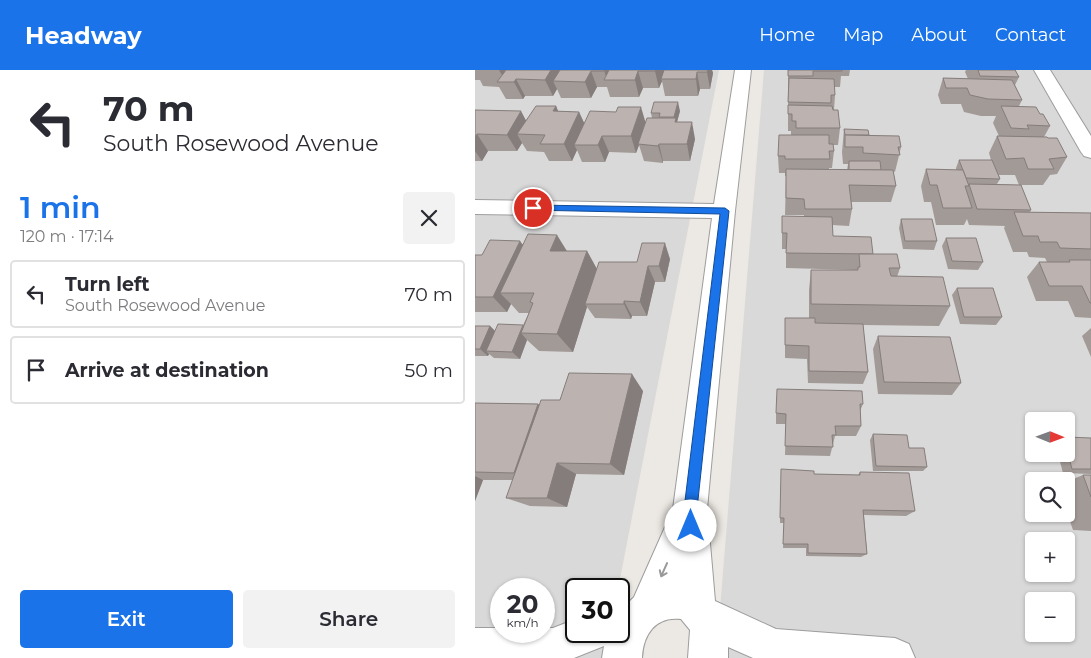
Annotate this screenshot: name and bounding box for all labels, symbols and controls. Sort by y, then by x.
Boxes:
text: Headway [25,21,142,50]
text: Home [759,24,815,46]
text: Map [843,24,883,46]
text: About [911,24,967,46]
text: Contact [995,24,1066,46]
text: 70 m [103,87,194,130]
icon: left [20,90,85,155]
text: South Rosewood Avenue [103,130,378,157]
pin [512,187,554,229]
text: 1 min [20,189,101,226]
button: close [403,192,455,244]
icon: arrive [519,194,547,222]
text: 120 m · 17:14 [20,227,114,246]
text: Turn left [65,273,150,296]
icon: left [22,280,50,308]
text: 70 m [404,283,453,306]
text: South Rosewood Avenue [65,296,265,315]
icon: arrive [22,356,50,384]
text: Arrive at destination [65,359,269,382]
text: 50 m [405,359,453,382]
north arrow [1025,412,1075,462]
map controls [1025,412,1075,642]
button: search [1025,472,1075,522]
position arrow [664,499,716,551]
button: + [1025,532,1075,582]
one-way arrow [658,562,668,577]
speed limit sign: 30 [565,578,630,643]
text: 20 [507,589,538,619]
button: Exit [20,590,233,648]
button: Share [243,590,455,648]
button: − [1025,592,1075,642]
text: km/h [506,615,539,630]

